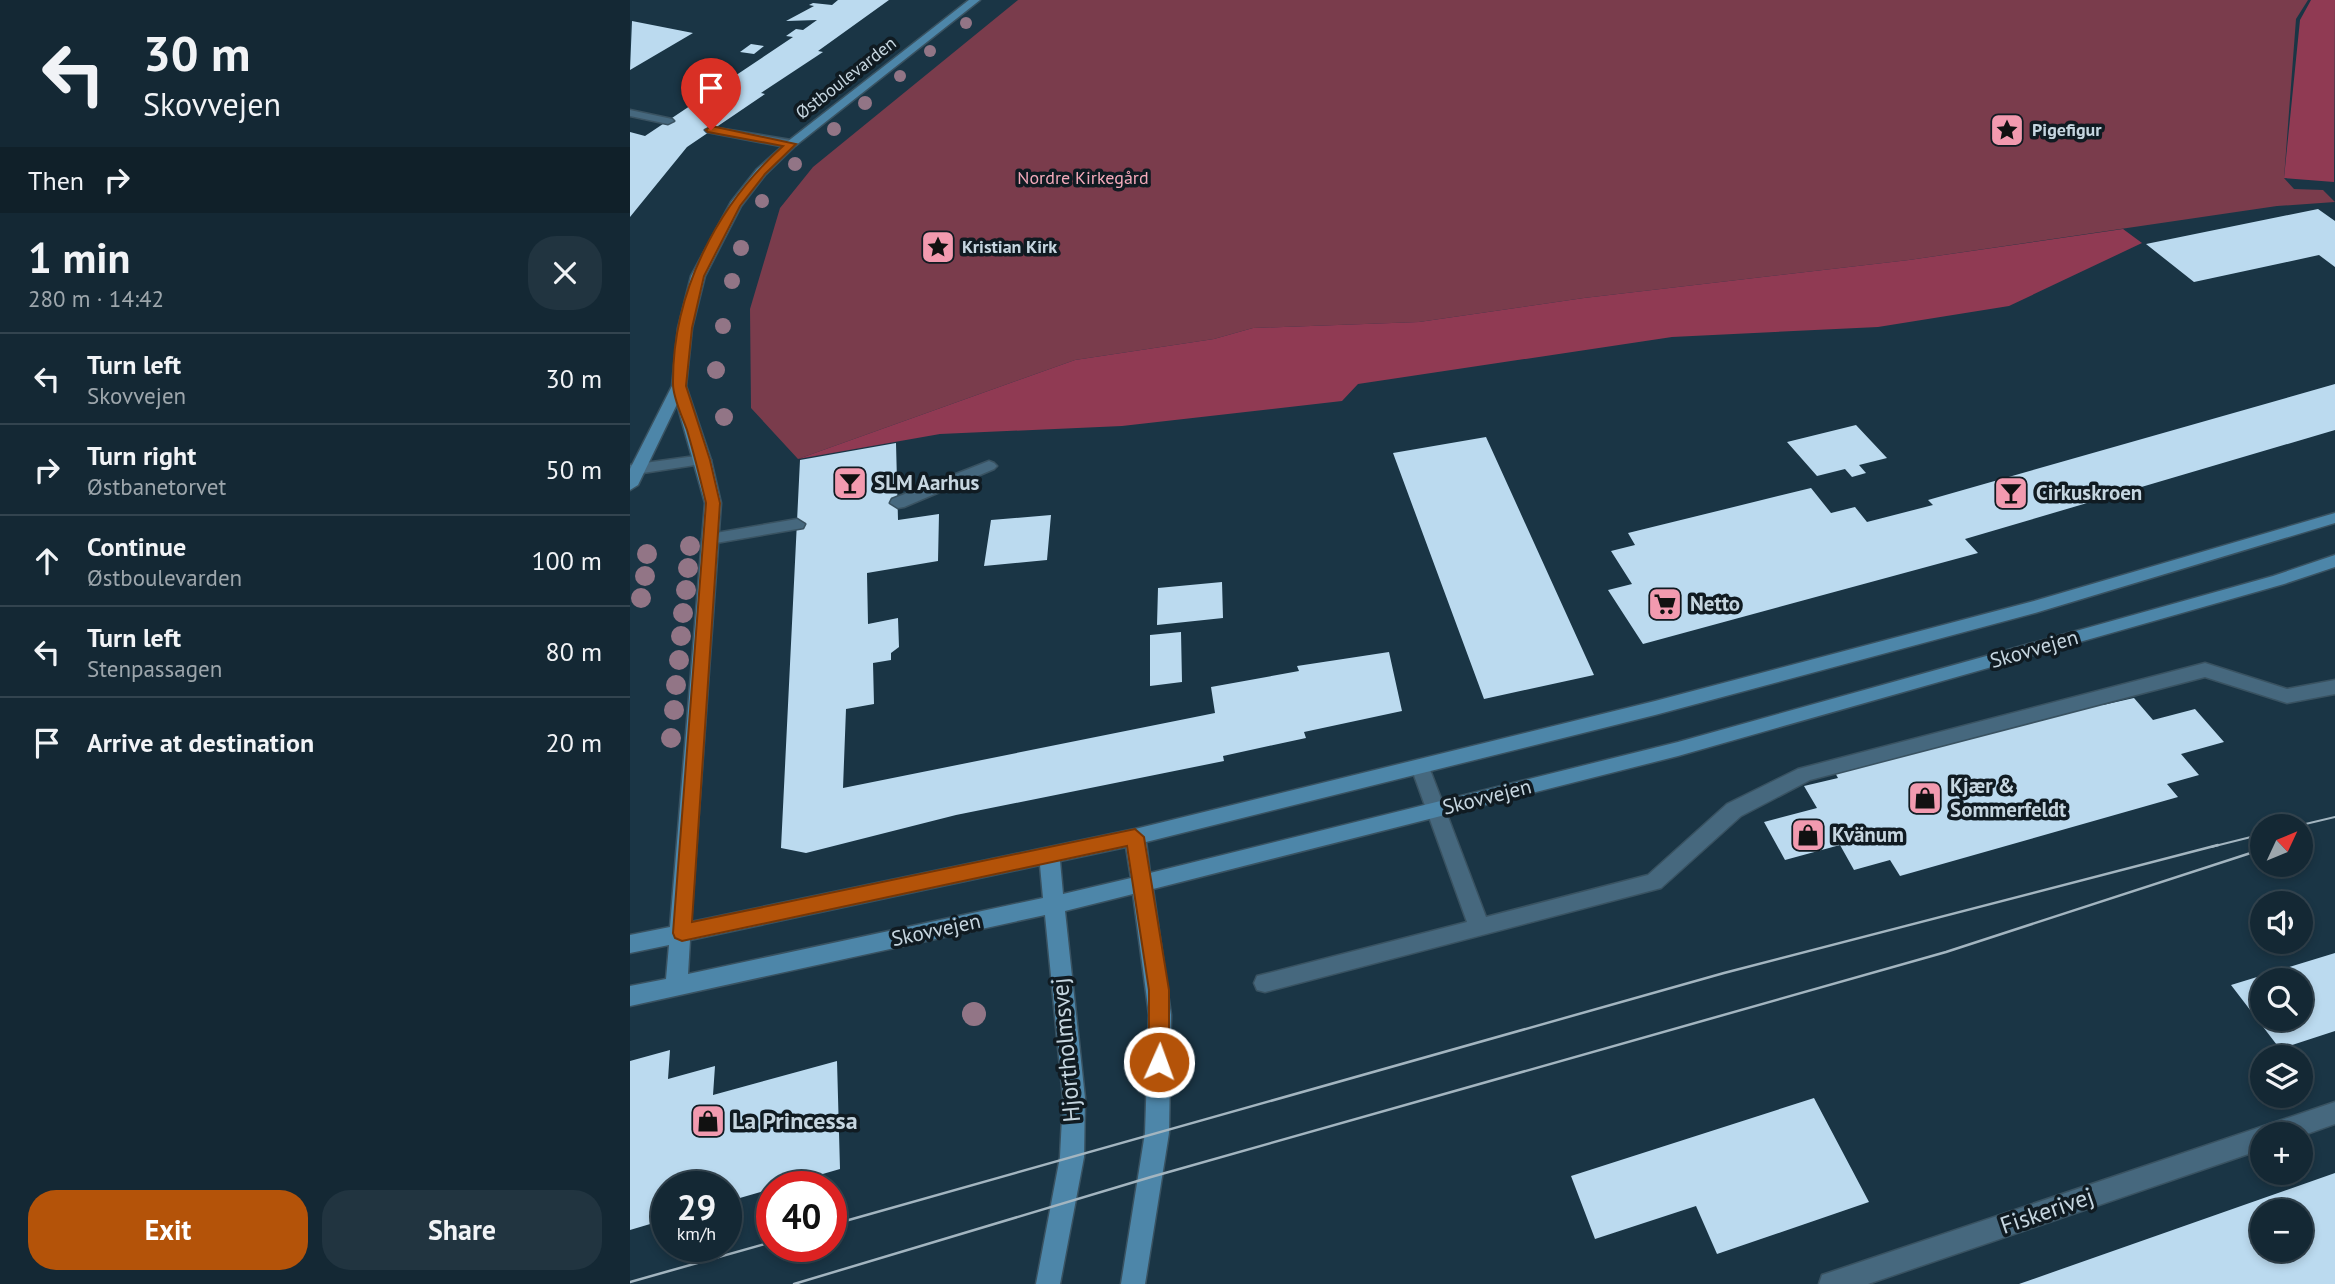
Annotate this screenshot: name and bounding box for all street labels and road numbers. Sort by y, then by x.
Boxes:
street label: Østboulevarden [791,31,901,124]
street label: Skovvejen [1987,623,2081,674]
street label: Skovvejen [1440,772,1534,821]
street label: Skovvejen [889,907,983,952]
street label: Hjortholmsvej [1044,977,1087,1124]
street label: Fiskerivej [1996,1180,2098,1241]

